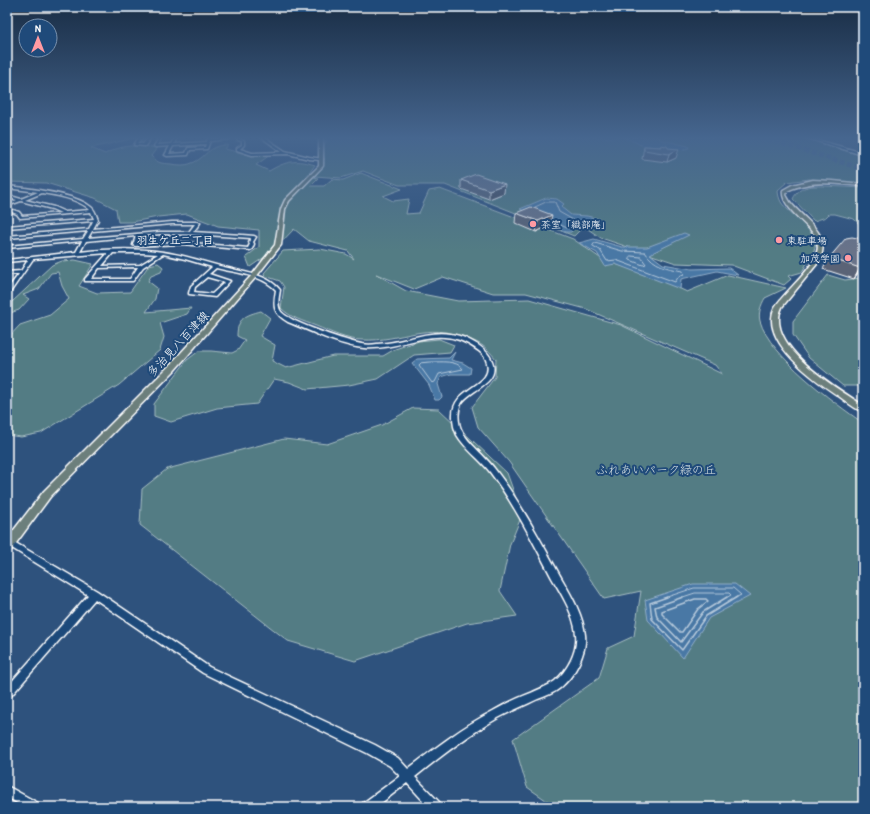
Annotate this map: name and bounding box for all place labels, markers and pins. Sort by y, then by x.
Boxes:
place label: 茶室「織部庵」 [541,218,611,231]
marker: 茶室「織部庵」 [528,219,538,229]
place label: 東駐車場 [787,234,827,247]
marker: 東駐車場 [774,235,784,245]
place label: 加茂学園 [800,252,840,265]
marker: 加茂学園 [843,253,853,263]

